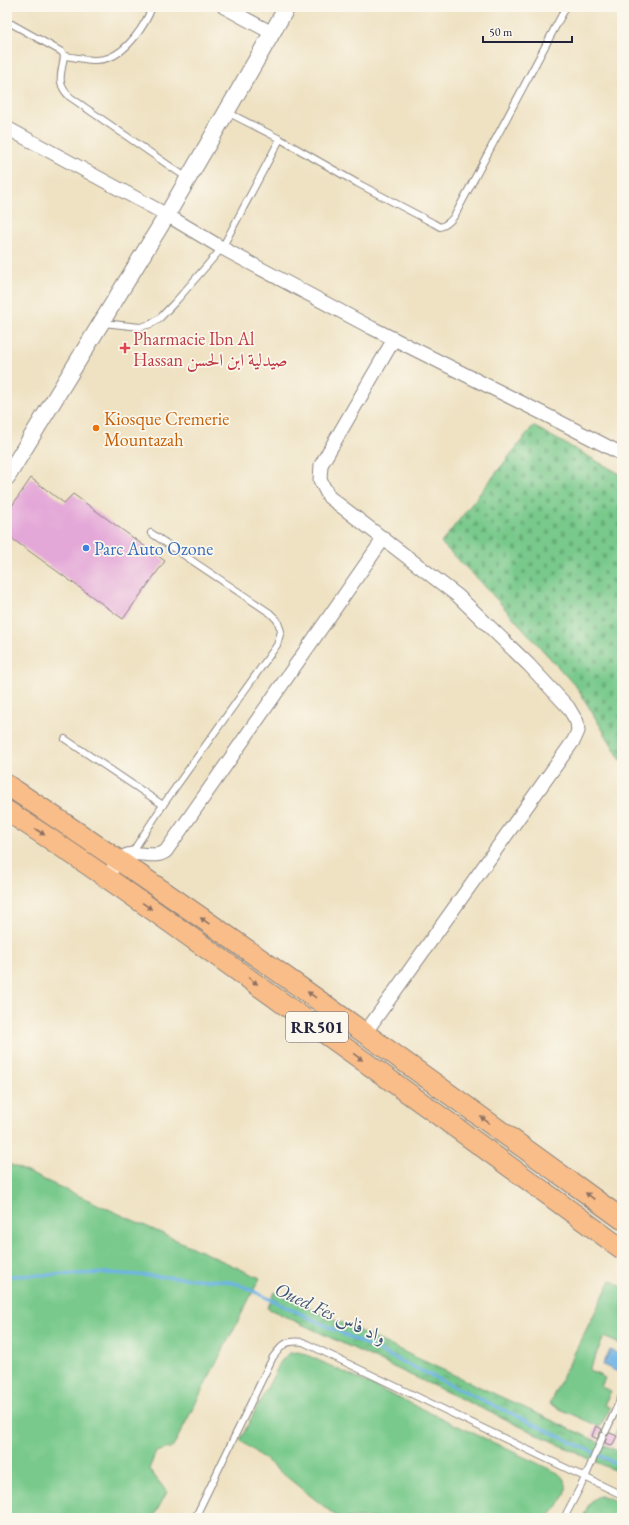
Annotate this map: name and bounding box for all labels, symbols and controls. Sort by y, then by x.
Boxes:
scale bar [483,18,572,44]
text: 50 m [489,24,513,40]
place label: Pharmacie Ibn Al Hassan صيدلية ابن الحسن [133,327,288,372]
marker: Pharmacie Ibn Al Hassan صيدلية ابن الحسن [120,343,130,353]
place label: Kiosque Cremerie Mountazah [104,407,229,451]
marker: Kiosque Cremerie Mountazah [91,423,101,433]
place label: Parc Auto Ozone [94,537,213,560]
marker: Parc Auto Ozone [81,543,91,553]
one-way arrow [35,828,45,836]
one-way arrow [142,901,152,909]
one-way arrow [200,917,210,925]
one-way arrow [247,977,258,985]
one-way arrow [306,991,317,999]
road number: RR501 [286,1012,348,1042]
one-way arrow [353,1053,364,1061]
one-way arrow [480,1116,490,1124]
one-way arrow [585,1192,596,1200]
water label: Oued Fes واد فاس [271,1276,391,1350]

